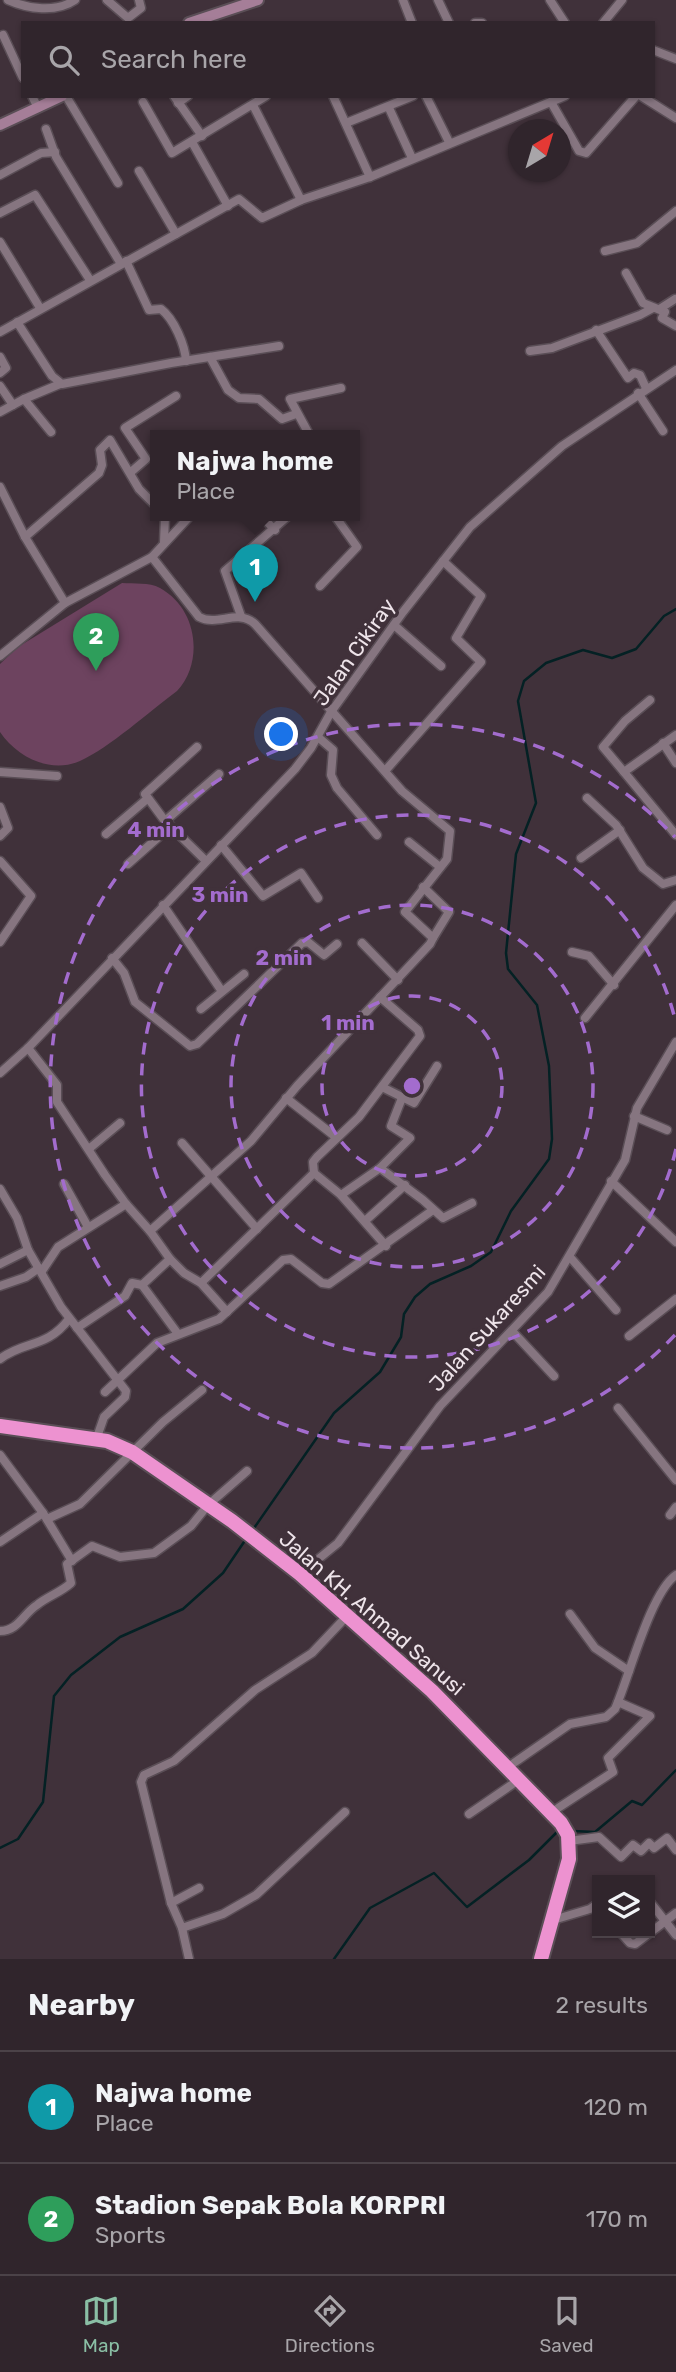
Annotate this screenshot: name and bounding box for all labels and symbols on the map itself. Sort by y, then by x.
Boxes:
north arrow [508,119,571,182]
pin: 1 [232,544,278,602]
street label: Jalan Cikiray [308,593,400,710]
pin: 2 [73,613,119,671]
your location [264,717,298,751]
text: 4 min [127,817,185,842]
text: 3 min [191,882,249,907]
text: 2 min [256,945,312,970]
text: 1 min [321,1010,375,1035]
centre of rings [400,1074,424,1098]
street label: Jalan Sukaresmi [424,1260,550,1396]
street label: Jalan KH. Ahmad Sanusi [274,1526,470,1700]

